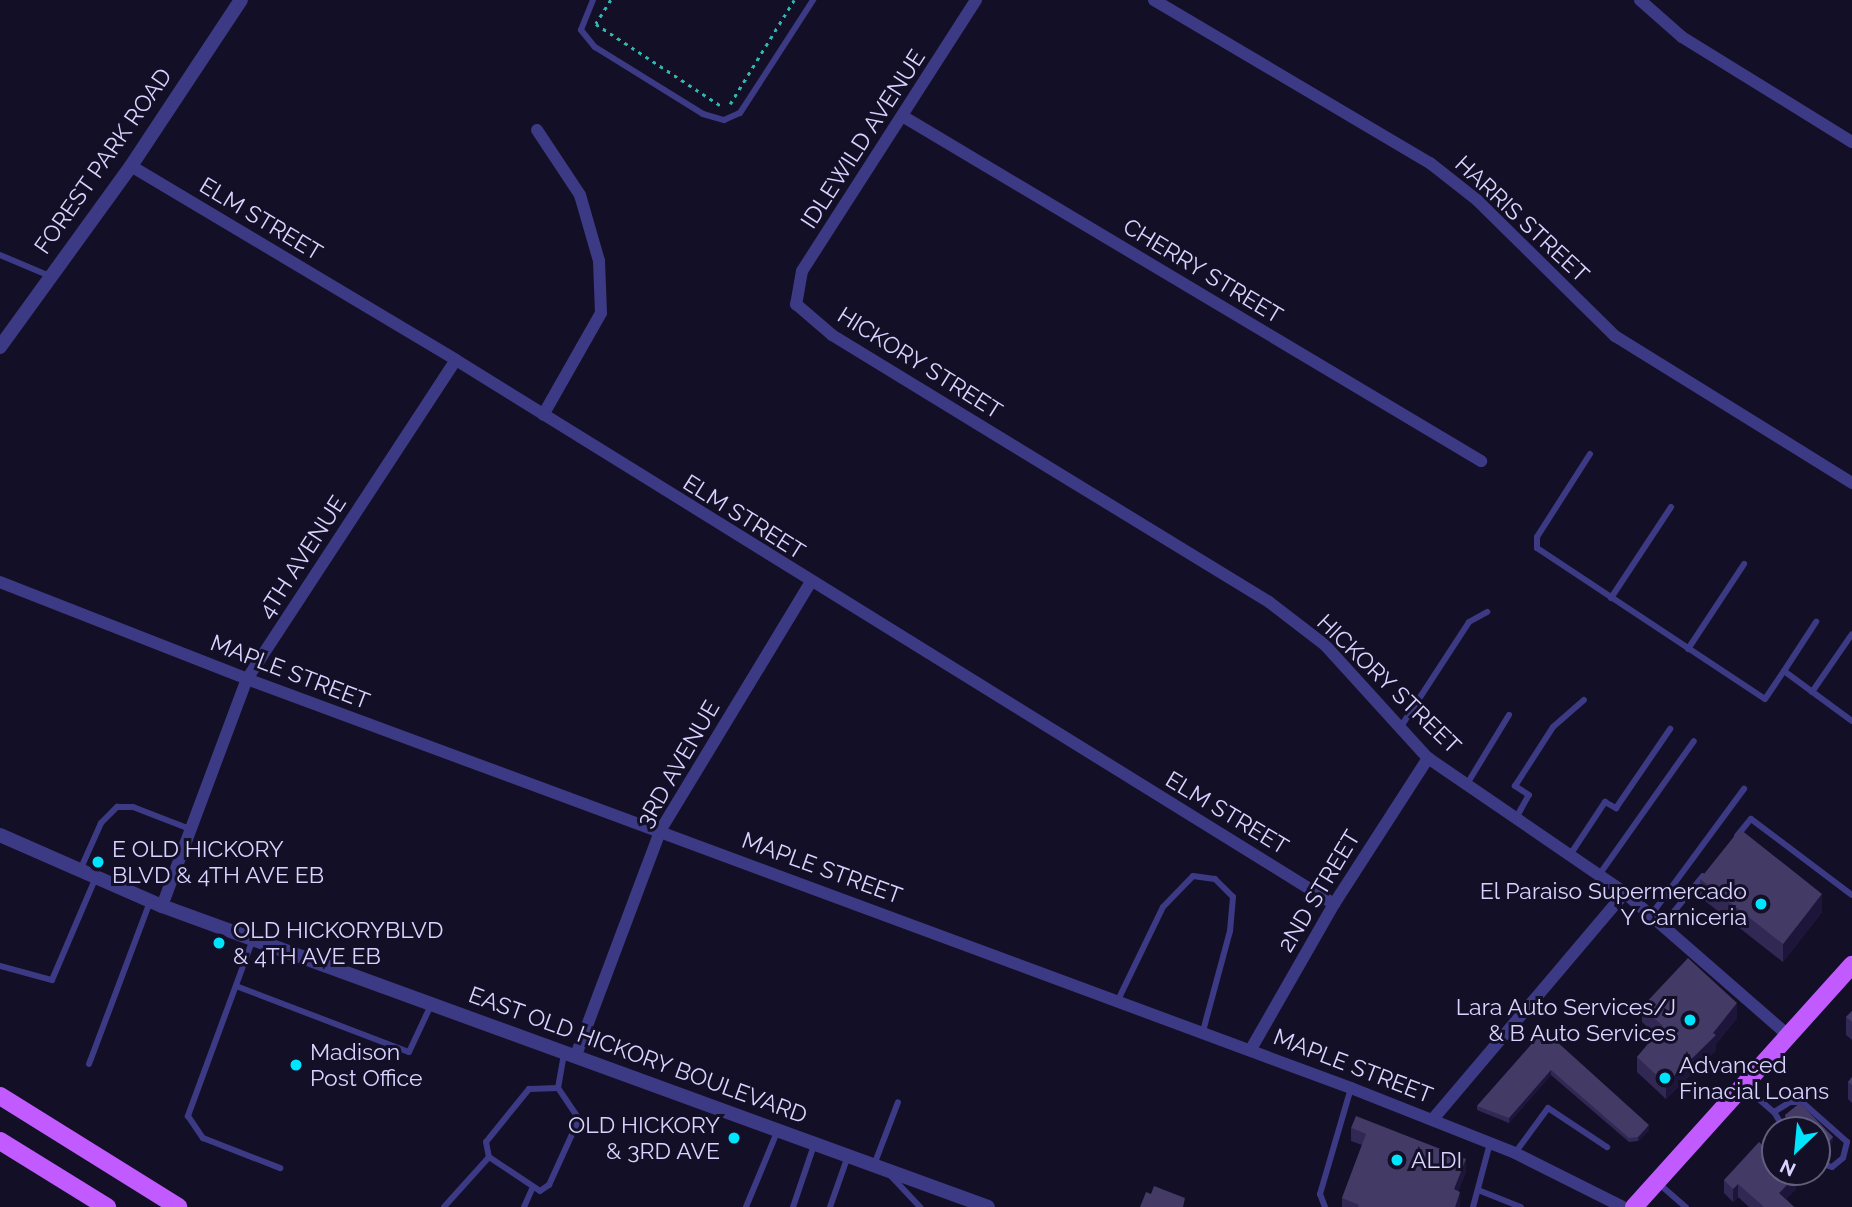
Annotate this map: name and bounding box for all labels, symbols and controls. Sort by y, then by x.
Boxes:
street label: IDLEWILD AVENUE [795,44,931,234]
street label: FOREST PARK ROAD [28,62,178,260]
street label: HARRIS STREET [1449,150,1595,288]
street label: ELM STREET [195,172,327,266]
street label: CHERRY STREET [1118,212,1288,330]
street label: HICKORY STREET [832,301,1008,425]
street label: ELM STREET [678,469,810,565]
street label: 4TH AVENUE [252,490,352,624]
street label: HICKORY STREET [1311,608,1467,760]
street label: MAPLE STREET [206,629,374,715]
street label: 3RD AVENUE [630,695,726,833]
street label: ELM STREET [1161,766,1293,860]
street label: 2ND STREET [1272,825,1366,957]
street label: MAPLE STREET [738,826,906,910]
place label: E OLD HICKORY BLVD & 4TH AVE EB [112,835,325,889]
marker: E OLD HICKORY BLVD & 4TH AVE EB [90,854,106,870]
place label: El Paraiso Supermercado Y Carniceria [1479,877,1747,931]
marker: El Paraiso Supermercado Y Carniceria [1753,896,1769,912]
place label: OLD HICKORYBLVD & 4TH AVE EB [233,916,443,970]
marker: OLD HICKORYBLVD & 4TH AVE EB [211,935,227,951]
street label: EAST OLD HICKORY BOULEVARD [464,981,812,1129]
place label: Lara Auto Services/J & B Auto Services [1455,993,1676,1047]
marker: Lara Auto Services/J & B Auto Services [1682,1012,1698,1028]
street label: MAPLE STREET [1269,1023,1437,1109]
place label: Madison Post Office [310,1038,423,1092]
place label: Advanced Finacial Loans [1679,1051,1830,1105]
marker: Madison Post Office [288,1057,304,1073]
marker: Advanced Finacial Loans [1657,1070,1673,1086]
place label: OLD HICKORY & 3RD AVE [568,1111,720,1165]
north arrow [1761,1116,1831,1186]
marker: OLD HICKORY & 3RD AVE [726,1130,742,1146]
place label: ALDI [1411,1146,1462,1174]
marker: ALDI [1389,1152,1405,1168]
text: N [1776,1155,1799,1181]

